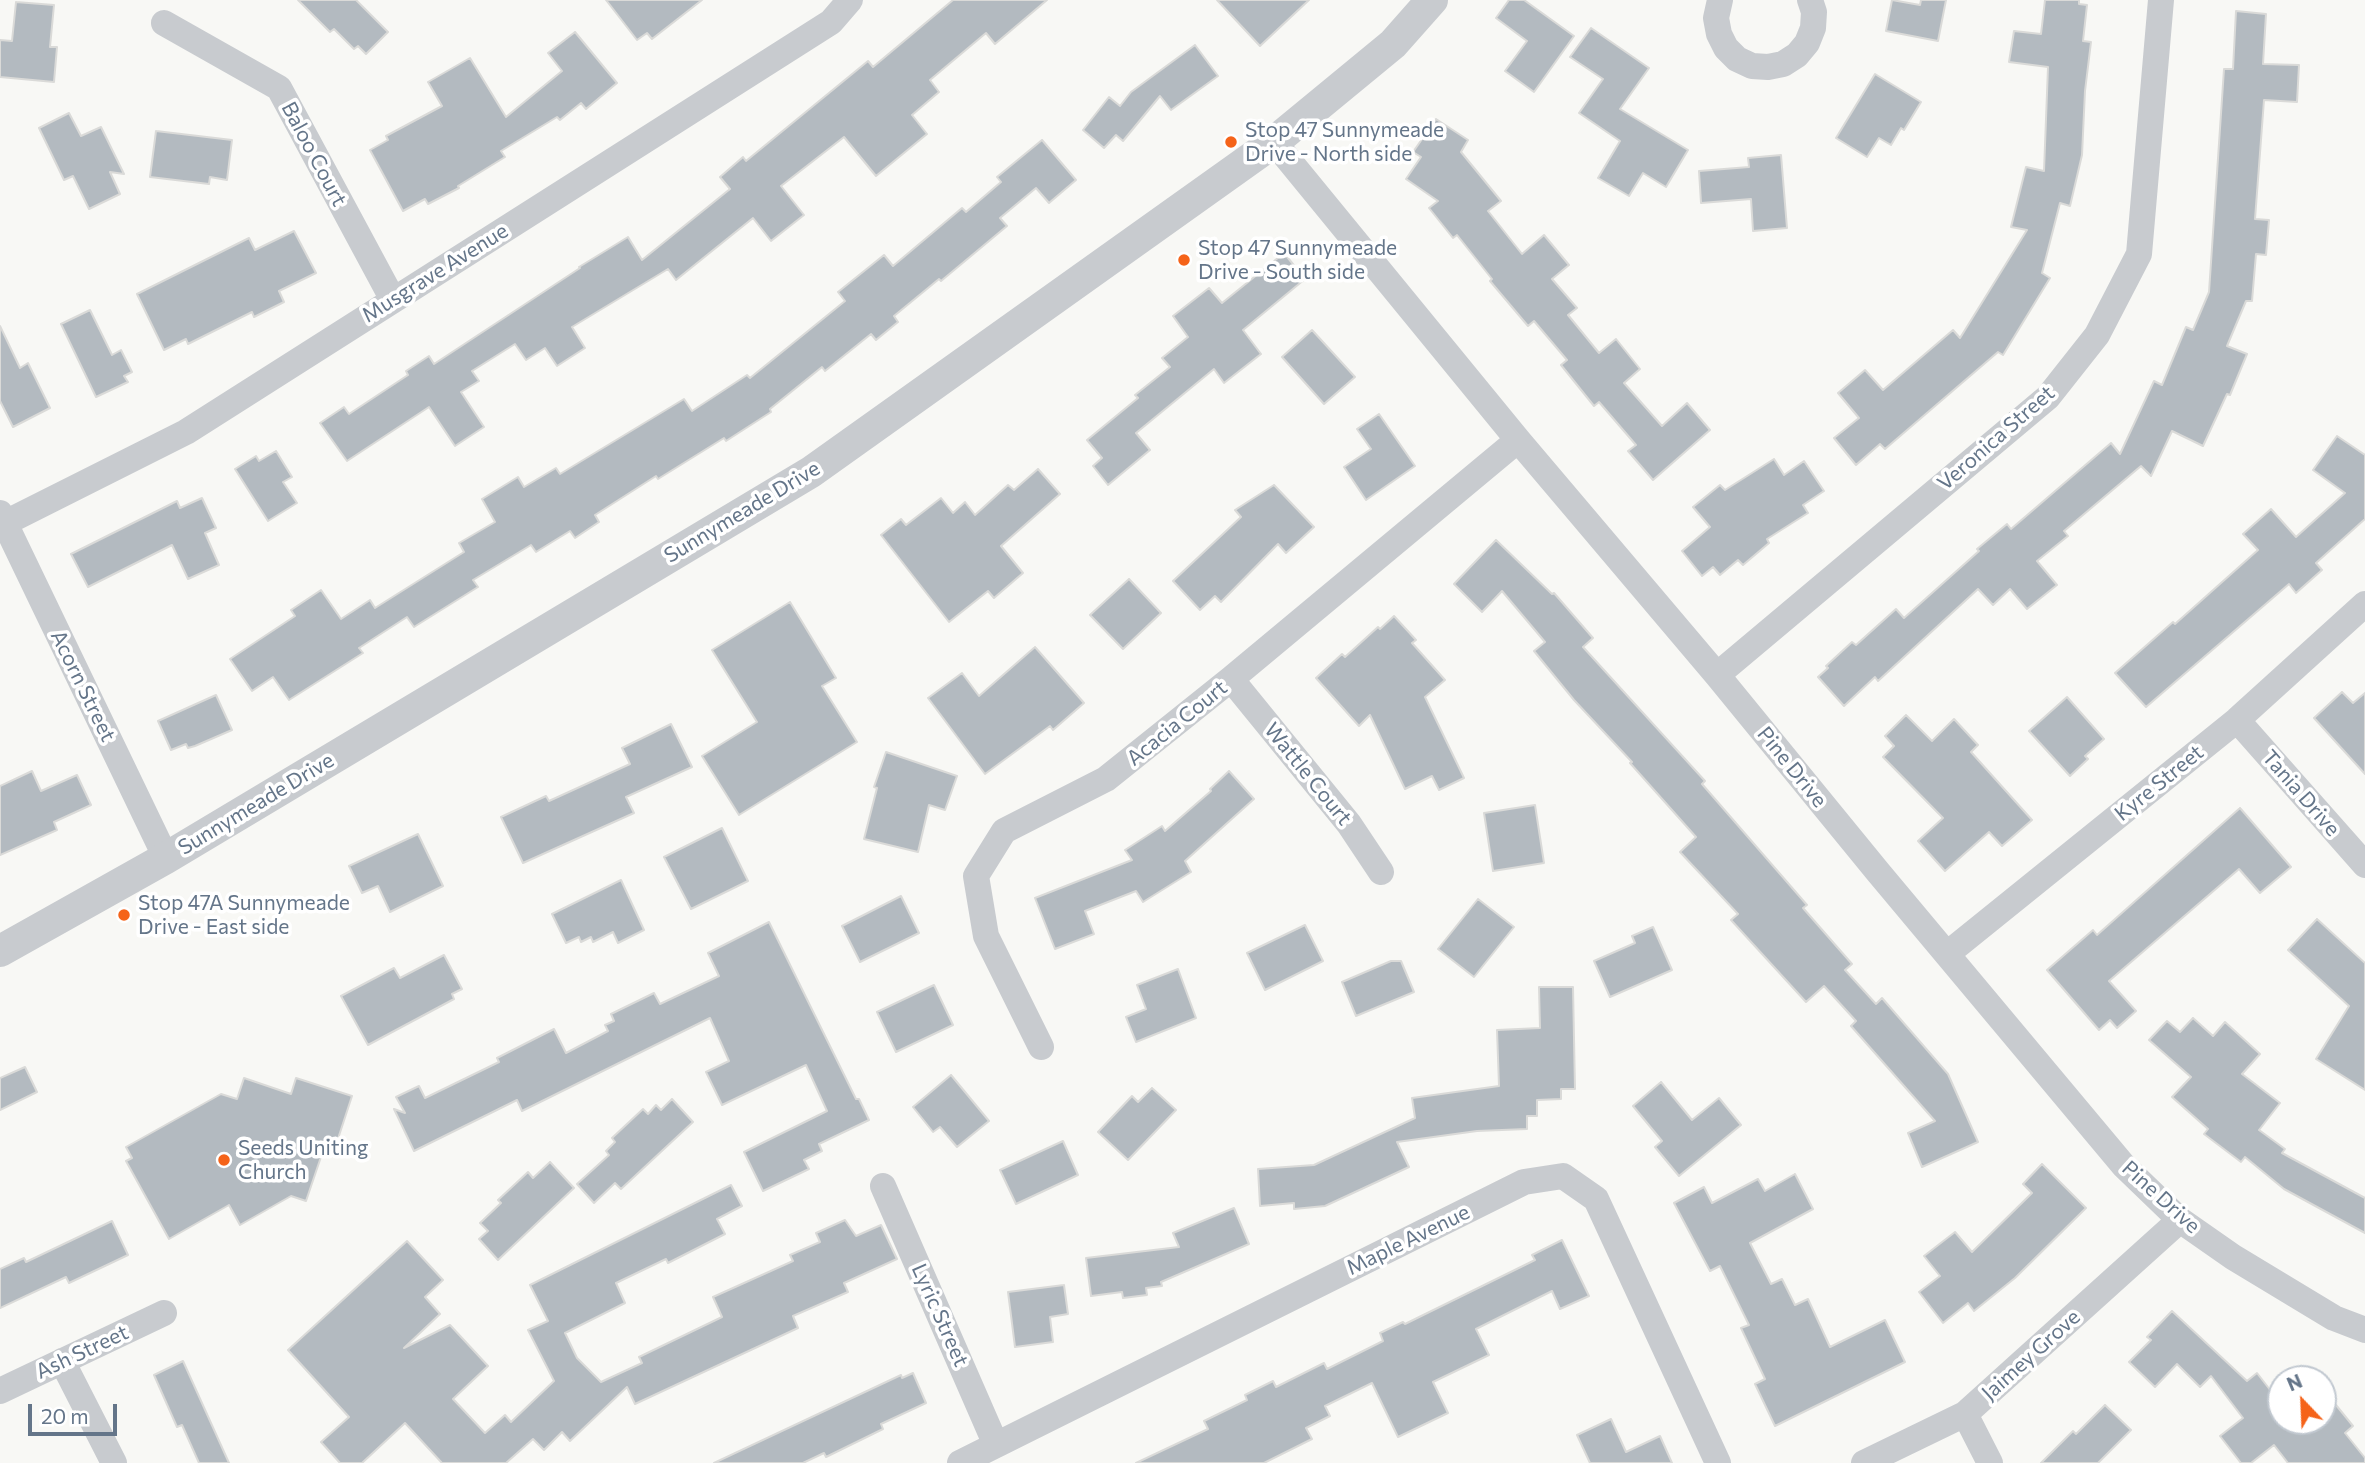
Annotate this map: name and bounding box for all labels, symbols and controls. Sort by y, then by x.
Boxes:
street label: Baloo Court [276,97,352,211]
place label: Stop 47 Sunnymeade Drive - North side [1245,117,1444,167]
marker: Stop 47 Sunnymeade Drive - North side [1223,134,1239,150]
street label: Musgrave Avenue [357,218,513,328]
place label: Stop 47 Sunnymeade Drive - South side [1198,235,1397,285]
marker: Stop 47 Sunnymeade Drive - South side [1176,252,1192,268]
street label: Veronica Street [1932,380,2060,496]
street label: Sunnymeade Drive [660,456,824,568]
street label: Acorn Street [45,626,121,746]
street label: Acacia Court [1122,675,1232,771]
street label: Wattle Court [1259,718,1357,830]
street label: Pine Drive [1752,722,1832,812]
street label: Kyre Street [2110,740,2208,826]
street label: Tania Drive [2257,745,2345,841]
street label: Sunnymeade Drive [174,748,338,860]
place label: Stop 47A Sunnymeade Drive - East side [138,890,350,940]
marker: Stop 47A Sunnymeade Drive - East side [116,907,132,923]
place label: Seeds Uniting Church [238,1135,368,1185]
marker: Seeds Uniting Church [216,1152,232,1168]
street label: Pine Drive [2117,1155,2205,1239]
street label: Maple Avenue [1342,1199,1474,1281]
street label: Lyric Street [906,1260,974,1370]
street label: Jaimey Grove [1977,1304,2085,1406]
street label: Ash Street [32,1320,132,1384]
north arrow [2267,1365,2337,1435]
text: N [2283,1369,2305,1395]
scale bar [32,1390,121,1434]
text: 20 m [41,1403,89,1428]

